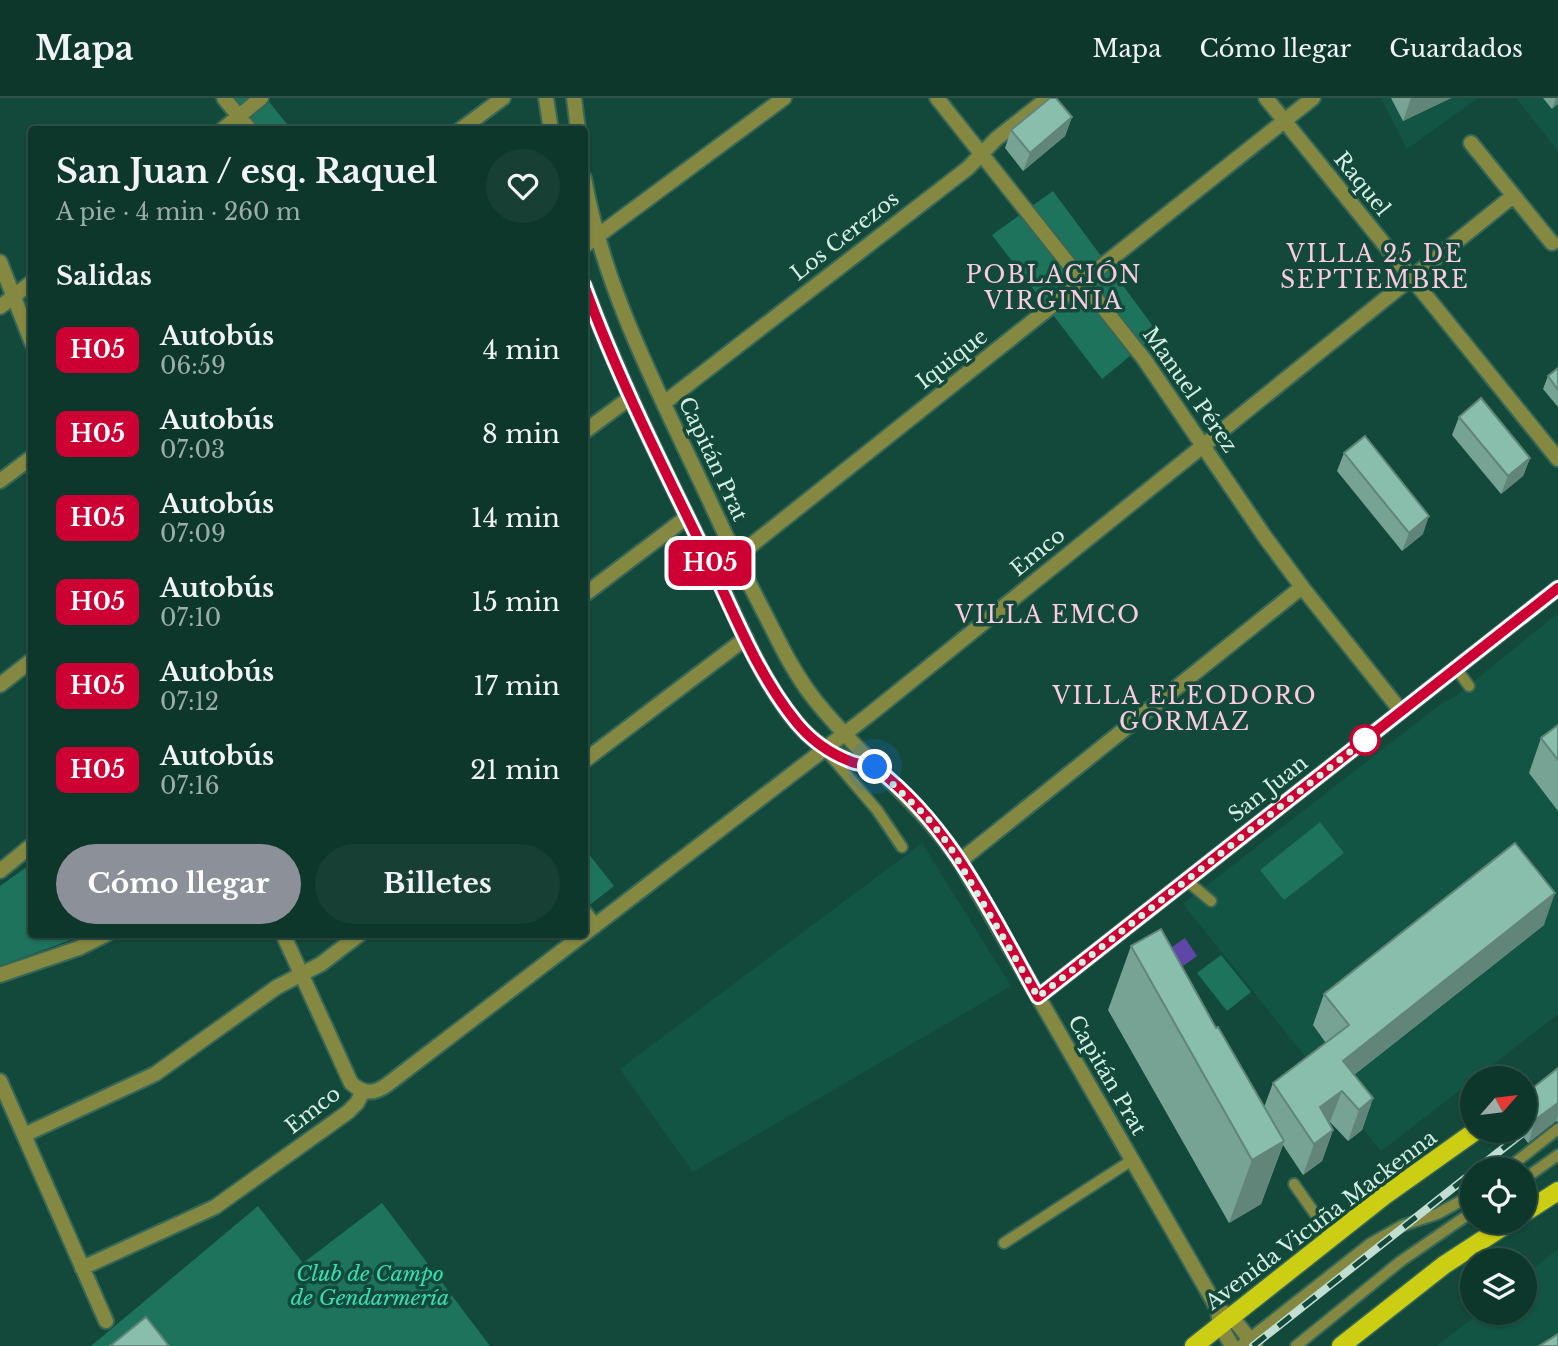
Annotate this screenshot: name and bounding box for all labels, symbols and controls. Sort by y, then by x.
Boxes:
text: Mapa [35,28,134,69]
text: Mapa [1092,34,1161,63]
text: Cómo llegar [1199,34,1351,63]
text: Guardados [1389,34,1523,63]
street label: Raquel [1328,147,1396,221]
button: heart [486,149,560,223]
text: San Juan / esq. Raquel [56,151,437,192]
street label: Los Cerezos [786,186,904,286]
text: A pie · 4 min · 260 m [56,198,301,226]
district label: VILLA 25 DE SEPTIEMBRE [1280,240,1470,294]
text: Salidas [56,260,152,292]
district label: POBLACIÓN VIRGINIA [966,260,1142,315]
text: Autobús [160,320,274,352]
street label: Manuel Pérez [1137,322,1243,458]
street label: Iquique [911,323,993,395]
text: 4 min [483,334,560,366]
text: H05 [70,335,125,364]
text: 06:59 [160,352,226,380]
street label: Capitán Prat [673,393,753,525]
text: Autobús [160,404,274,436]
text: 8 min [482,418,560,450]
text: H05 [70,419,125,448]
text: 07:03 [160,436,225,464]
text: Autobús [160,488,274,520]
text: 14 min [471,502,560,534]
text: H05 [70,503,125,532]
text: 07:09 [160,520,226,548]
street label: Emco [1005,522,1071,582]
line badge: H05 [670,540,750,586]
text: H05 [682,548,738,577]
text: Autobús [160,572,274,604]
text: 15 min [471,586,560,618]
text: H05 [70,587,125,616]
district label: VILLA EMCO [954,601,1141,629]
text: 07:10 [160,604,221,632]
text: Autobús [160,656,274,688]
text: 17 min [473,670,560,702]
text: H05 [70,671,125,700]
district label: VILLA ELEODORO GORMAZ [1051,682,1318,736]
text: 07:12 [160,688,219,716]
unlabelled marker [1350,725,1380,755]
text: Autobús [160,740,274,772]
your location [857,749,892,784]
street label: San Juan [1223,750,1313,828]
text: 21 min [470,754,560,786]
text: H05 [70,755,125,784]
text: 07:16 [160,772,220,800]
button: Cómo llegar [56,844,301,924]
button: Billetes [315,844,560,924]
street label: Capitán Prat [1062,1010,1152,1140]
north arrow [1460,1066,1536,1143]
map controls [1460,1066,1537,1325]
street label: Emco [280,1080,346,1140]
street label: Avenida Vicuña Mackenna [1199,1124,1442,1316]
button: locate [1460,1157,1537,1234]
button: layers [1460,1248,1537,1325]
park label: Club de Campo de Gendarmería [291,1261,449,1311]

